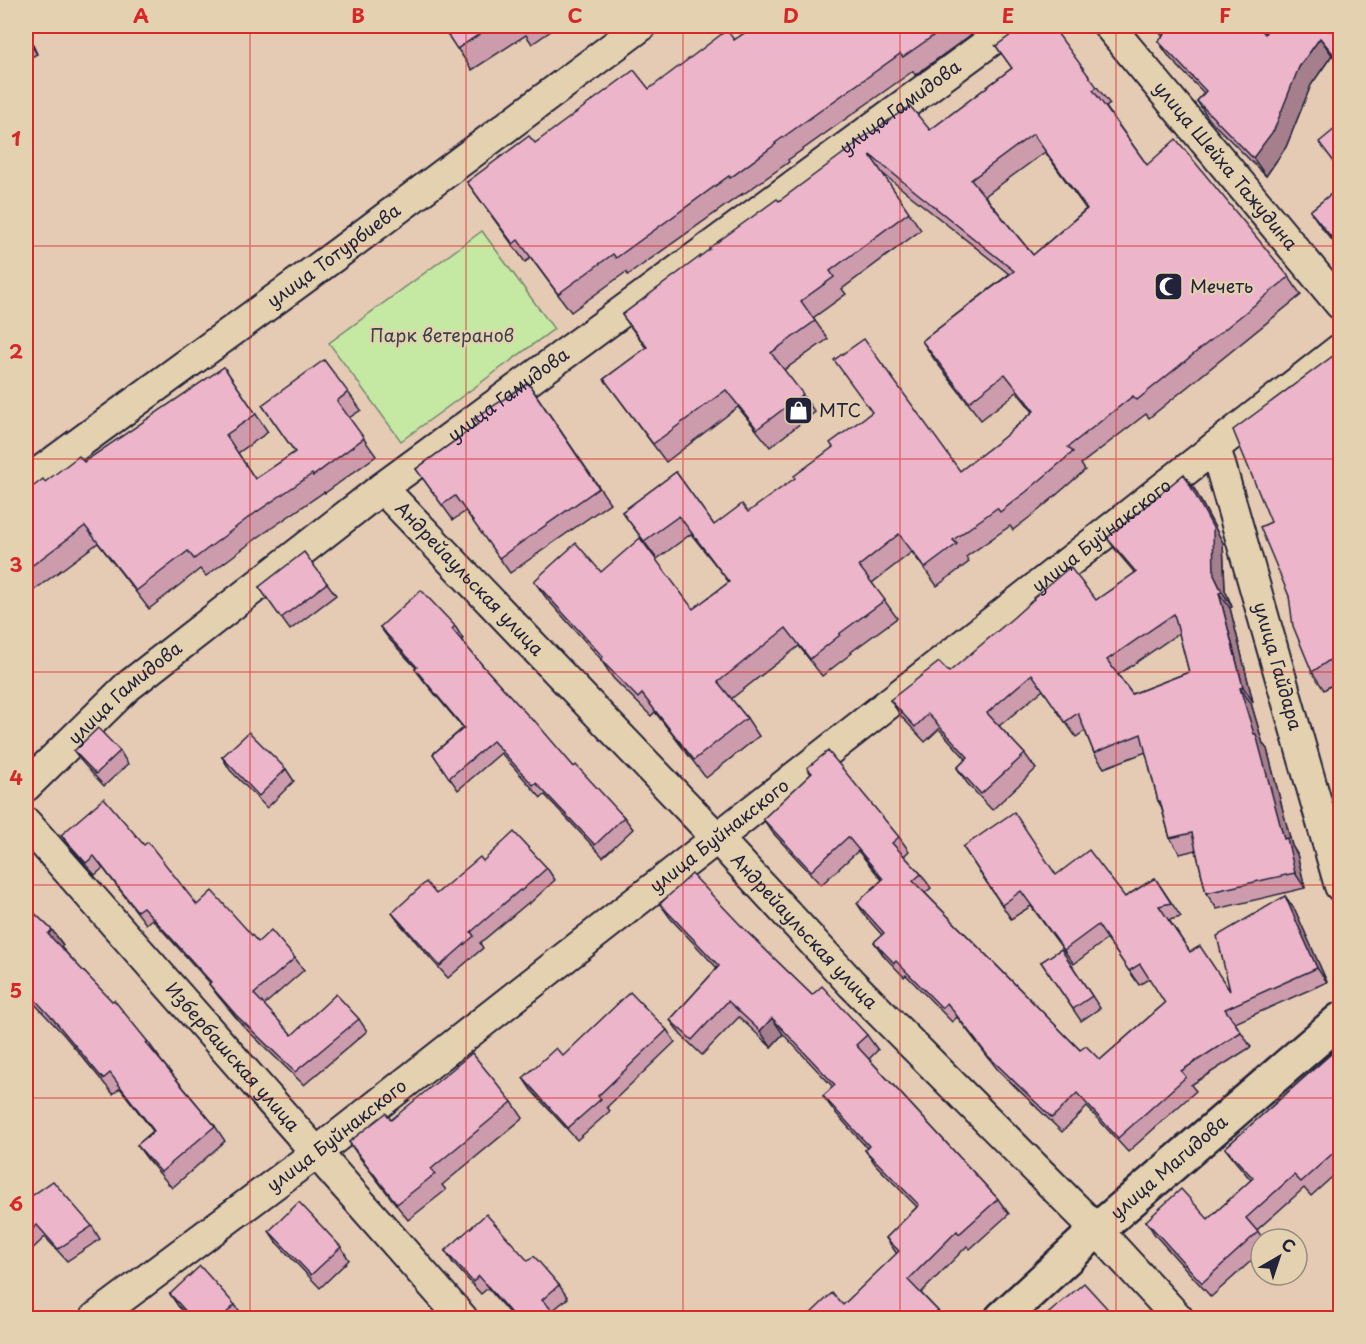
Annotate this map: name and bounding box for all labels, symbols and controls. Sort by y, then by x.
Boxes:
text: A [133,0,149,30]
text: B [351,0,365,30]
text: C [567,0,583,30]
text: D [783,0,799,30]
text: E [1002,0,1014,30]
text: F [1219,0,1231,30]
street label: улица Гамидова [833,52,966,160]
street label: улица Шейха Тажудина [1148,75,1305,256]
text: 1 [11,123,21,153]
street label: улица Тотурбиева [261,196,406,313]
mosque icon: Мечеть [1153,271,1185,303]
place label: Мечеть [1190,272,1253,299]
park label: Парк ветеранов [370,321,514,348]
text: 2 [9,336,23,366]
street label: улица Гамидова [441,340,575,447]
shop icon: МТС [782,395,814,427]
place label: МТС [819,396,861,423]
street label: улица Буйнакского [1025,471,1177,598]
street label: Андрейаульская улица [390,495,551,662]
text: 3 [9,549,23,579]
street label: улица Гайдара [1248,599,1310,734]
street label: улица Гамидова [61,634,188,750]
text: 4 [9,762,23,792]
street label: улица Буйнакского [643,771,794,898]
street label: Андрейаульская улица [725,846,885,1015]
text: 5 [10,975,22,1005]
street label: Избербашская улица [160,975,307,1137]
street label: улица Буйнакского [260,1072,412,1198]
street label: улица Магидова [1104,1107,1234,1225]
text: 6 [9,1188,23,1218]
north arrow [1249,1227,1309,1287]
text: С [1277,1231,1301,1258]

